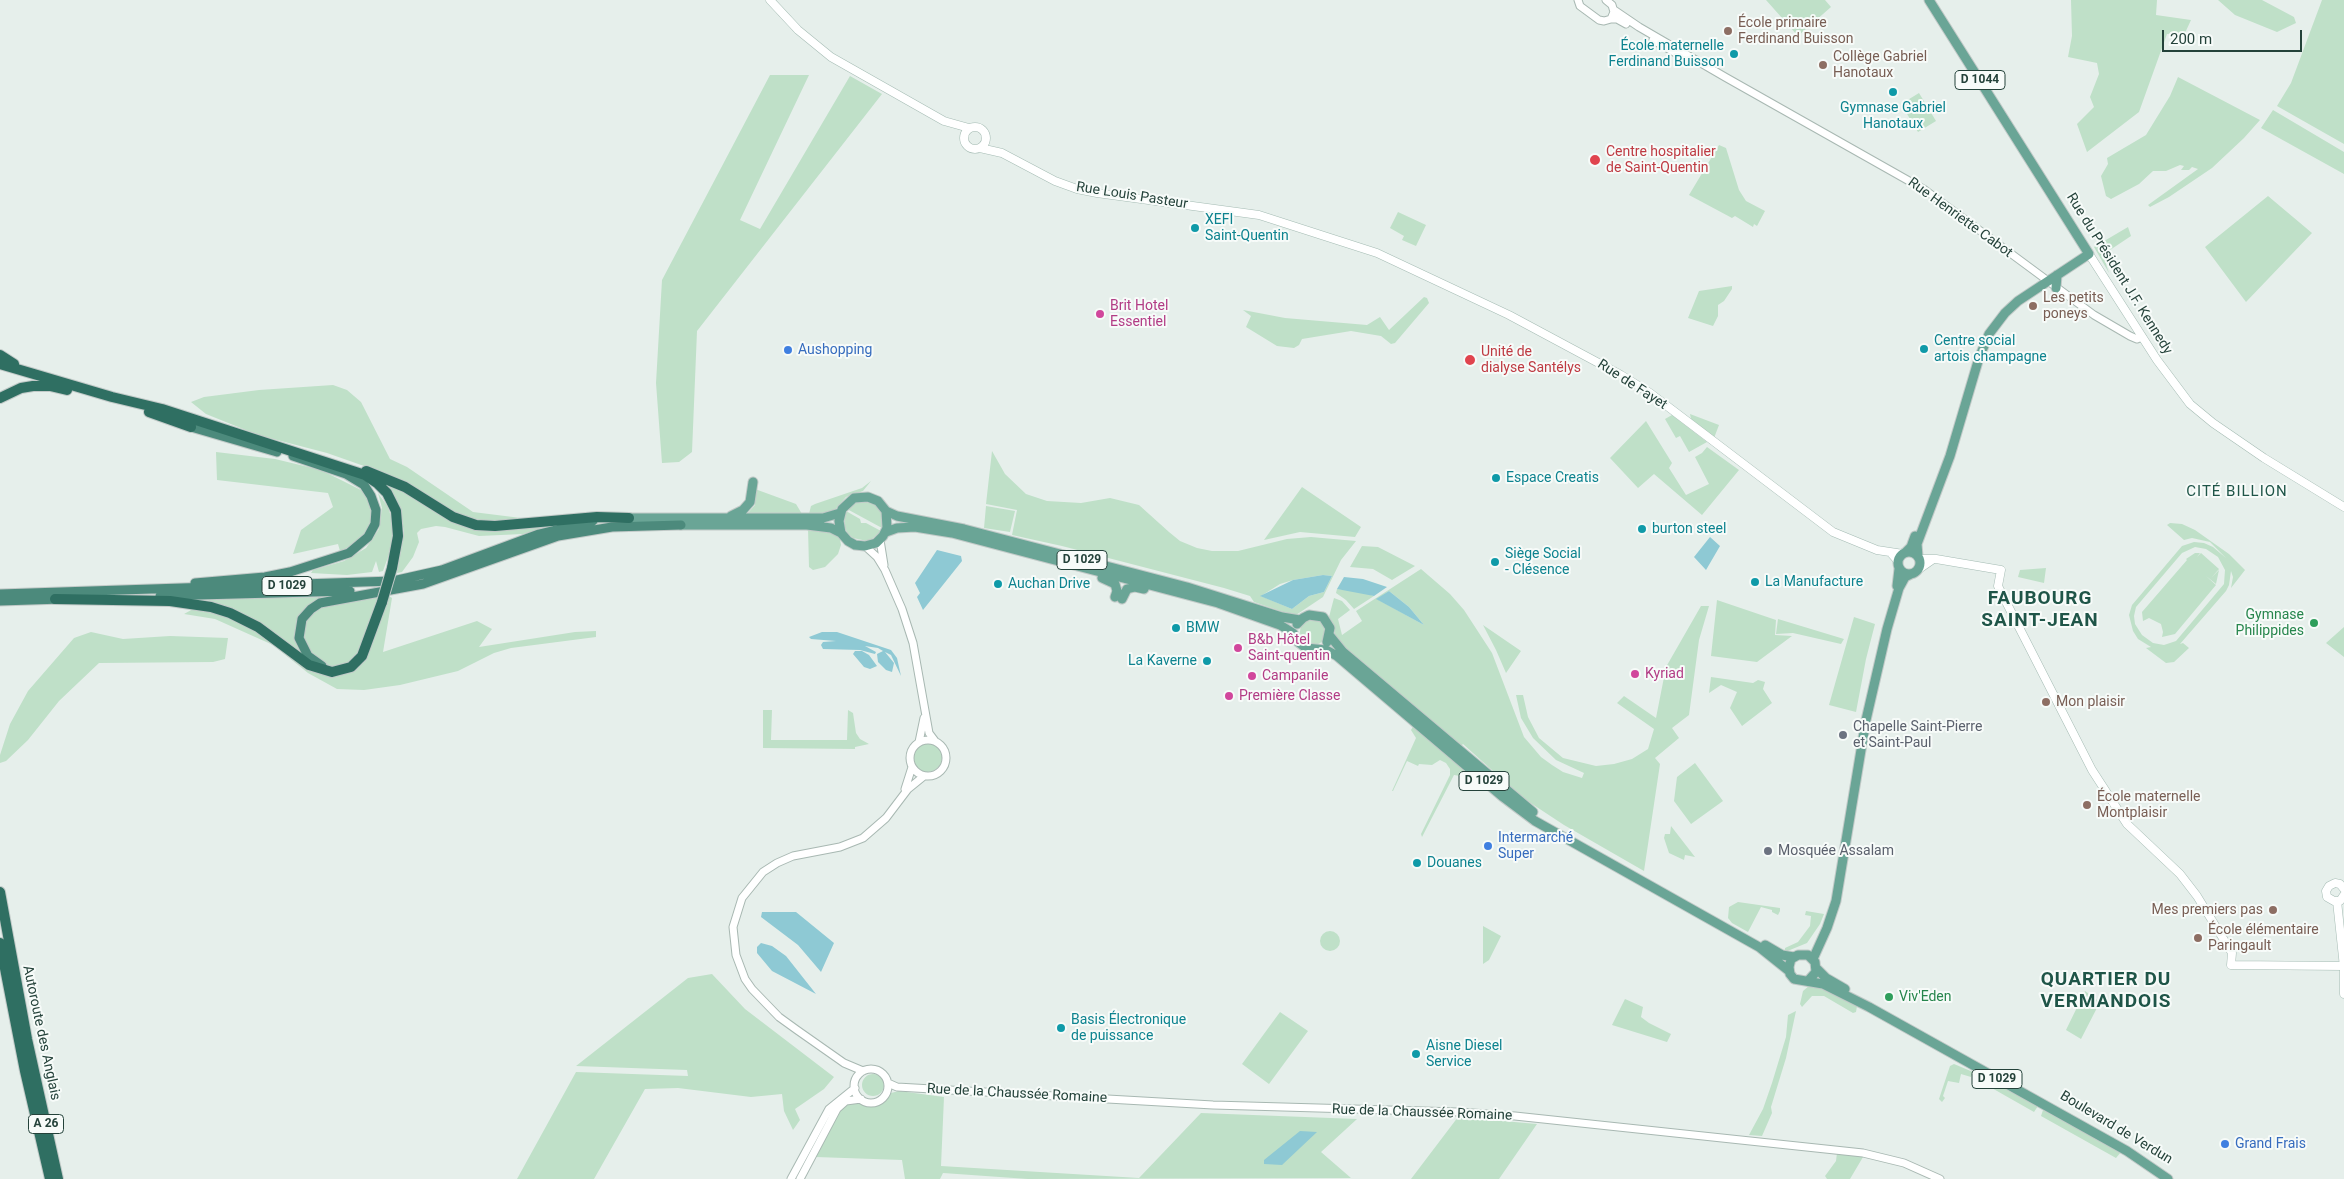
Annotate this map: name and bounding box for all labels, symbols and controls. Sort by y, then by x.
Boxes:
place label: École primaire Ferdinand Buisson [1738,15,1853,48]
scale bar [2164,20,2304,52]
marker: École primaire Ferdinand Buisson [1722,25,1734,37]
text: 200 m [2170,30,2212,48]
place label: École maternelle Ferdinand Buisson [1609,38,1724,70]
marker: École maternelle Ferdinand Buisson [1728,48,1740,60]
place label: Collège Gabriel Hanotaux [1833,49,1927,82]
marker: Collège Gabriel Hanotaux [1817,59,1829,71]
road number: D 1044 [1955,70,2005,90]
marker: Gymnase Gabriel Hanotaux [1887,86,1899,98]
place label: Gymnase Gabriel Hanotaux [1840,100,1946,132]
place label: Centre hospitalier de Saint-Quentin [1606,144,1716,176]
marker: Centre hospitalier de Saint-Quentin [1588,153,1602,167]
street label: Rue Henriette Cabot [1904,174,2016,262]
street label: Rue Louis Pasteur [1075,179,1189,213]
street label: Rue du Président J.F. Kennedy [2062,190,2176,358]
place label: XEFI Saint-Quentin [1205,212,1289,244]
marker: XEFI Saint-Quentin [1189,222,1201,234]
place label: Les petits poneys [2043,290,2104,322]
place label: Brit Hotel Essentiel [1110,298,1168,331]
marker: Les petits poneys [2027,300,2039,312]
marker: Brit Hotel Essentiel [1094,308,1106,320]
place label: Centre social artois champagne [1934,333,2047,366]
place label: Aushopping [798,342,872,358]
marker: Centre social artois champagne [1918,343,1930,355]
marker: Aushopping [782,344,794,356]
place label: Unité de dialyse Santélys [1481,344,1581,377]
marker: Unité de dialyse Santélys [1463,353,1477,367]
street label: Rue de Fayet [1594,356,1670,414]
place label: Espace Creatis [1506,470,1599,486]
marker: Espace Creatis [1490,472,1502,484]
district label: CITÉ BILLION [2185,483,2289,501]
place label: burton steel [1652,521,1726,537]
marker: burton steel [1636,523,1648,535]
place label: Siège Social - Clésence [1505,546,1581,578]
road number: D 1029 [1057,550,1107,570]
marker: Siège Social - Clésence [1489,556,1501,568]
place label: La Manufacture [1765,574,1863,590]
road number: D 1029 [262,576,312,596]
place label: Auchan Drive [1008,576,1090,592]
marker: La Manufacture [1749,576,1761,588]
marker: Auchan Drive [992,578,1004,590]
district label: FAUBOURG SAINT-JEAN [1980,588,2100,632]
place label: Gymnase Philippides [2236,607,2304,640]
marker: Gymnase Philippides [2308,617,2320,629]
place label: BMW [1186,620,1219,636]
marker: BMW [1170,622,1182,634]
place label: B&b Hôtel Saint-quentin [1248,632,1330,664]
marker: B&b Hôtel Saint-quentin [1232,642,1244,654]
place label: La Kaverne [1128,653,1197,669]
marker: La Kaverne [1201,655,1213,667]
place label: Kyriad [1645,666,1684,682]
place label: Campanile [1262,668,1328,684]
marker: Kyriad [1629,668,1641,680]
marker: Campanile [1246,670,1258,682]
place label: Première Classe [1239,688,1340,704]
marker: Première Classe [1223,690,1235,702]
place label: Mon plaisir [2056,694,2125,710]
marker: Mon plaisir [2040,696,2052,708]
place label: Chapelle Saint-Pierre et Saint-Paul [1853,719,1982,752]
marker: Chapelle Saint-Pierre et Saint-Paul [1837,729,1849,741]
road number: D 1029 [1459,771,1509,790]
place label: École maternelle Montplaisir [2097,789,2200,822]
marker: École maternelle Montplaisir [2081,799,2093,811]
place label: Intermarché Super [1498,830,1573,862]
marker: Intermarché Super [1482,840,1494,852]
place label: Mosquée Assalam [1778,843,1894,859]
marker: Mosquée Assalam [1762,845,1774,857]
place label: Douanes [1427,855,1482,871]
marker: Douanes [1411,857,1423,869]
place label: Mes premiers pas [2152,902,2263,918]
marker: Mes premiers pas [2267,904,2279,916]
place label: École élémentaire Paringault [2208,922,2319,954]
marker: École élémentaire Paringault [2192,932,2204,944]
street label: Autoroute des Anglais [19,964,63,1102]
district label: QUARTIER DU VERMANDOIS [2039,969,2173,1013]
place label: Viv'Eden [1899,989,1952,1005]
marker: Viv'Eden [1883,991,1895,1003]
place label: Basis Électronique de puissance [1071,1012,1186,1044]
marker: Basis Électronique de puissance [1055,1022,1067,1034]
place label: Aisne Diesel Service [1426,1038,1502,1070]
marker: Aisne Diesel Service [1410,1048,1422,1060]
road number: D 1029 [1972,1070,2022,1088]
street label: Rue de la Chaussée Romaine [926,1081,1108,1107]
street label: Boulevard de Verdun [2057,1088,2175,1168]
street label: Rue de la Chaussée Romaine [1332,1101,1512,1125]
road number: A 26 [28,1114,64,1134]
place label: Grand Frais [2235,1136,2306,1152]
marker: Grand Frais [2219,1138,2231,1150]

